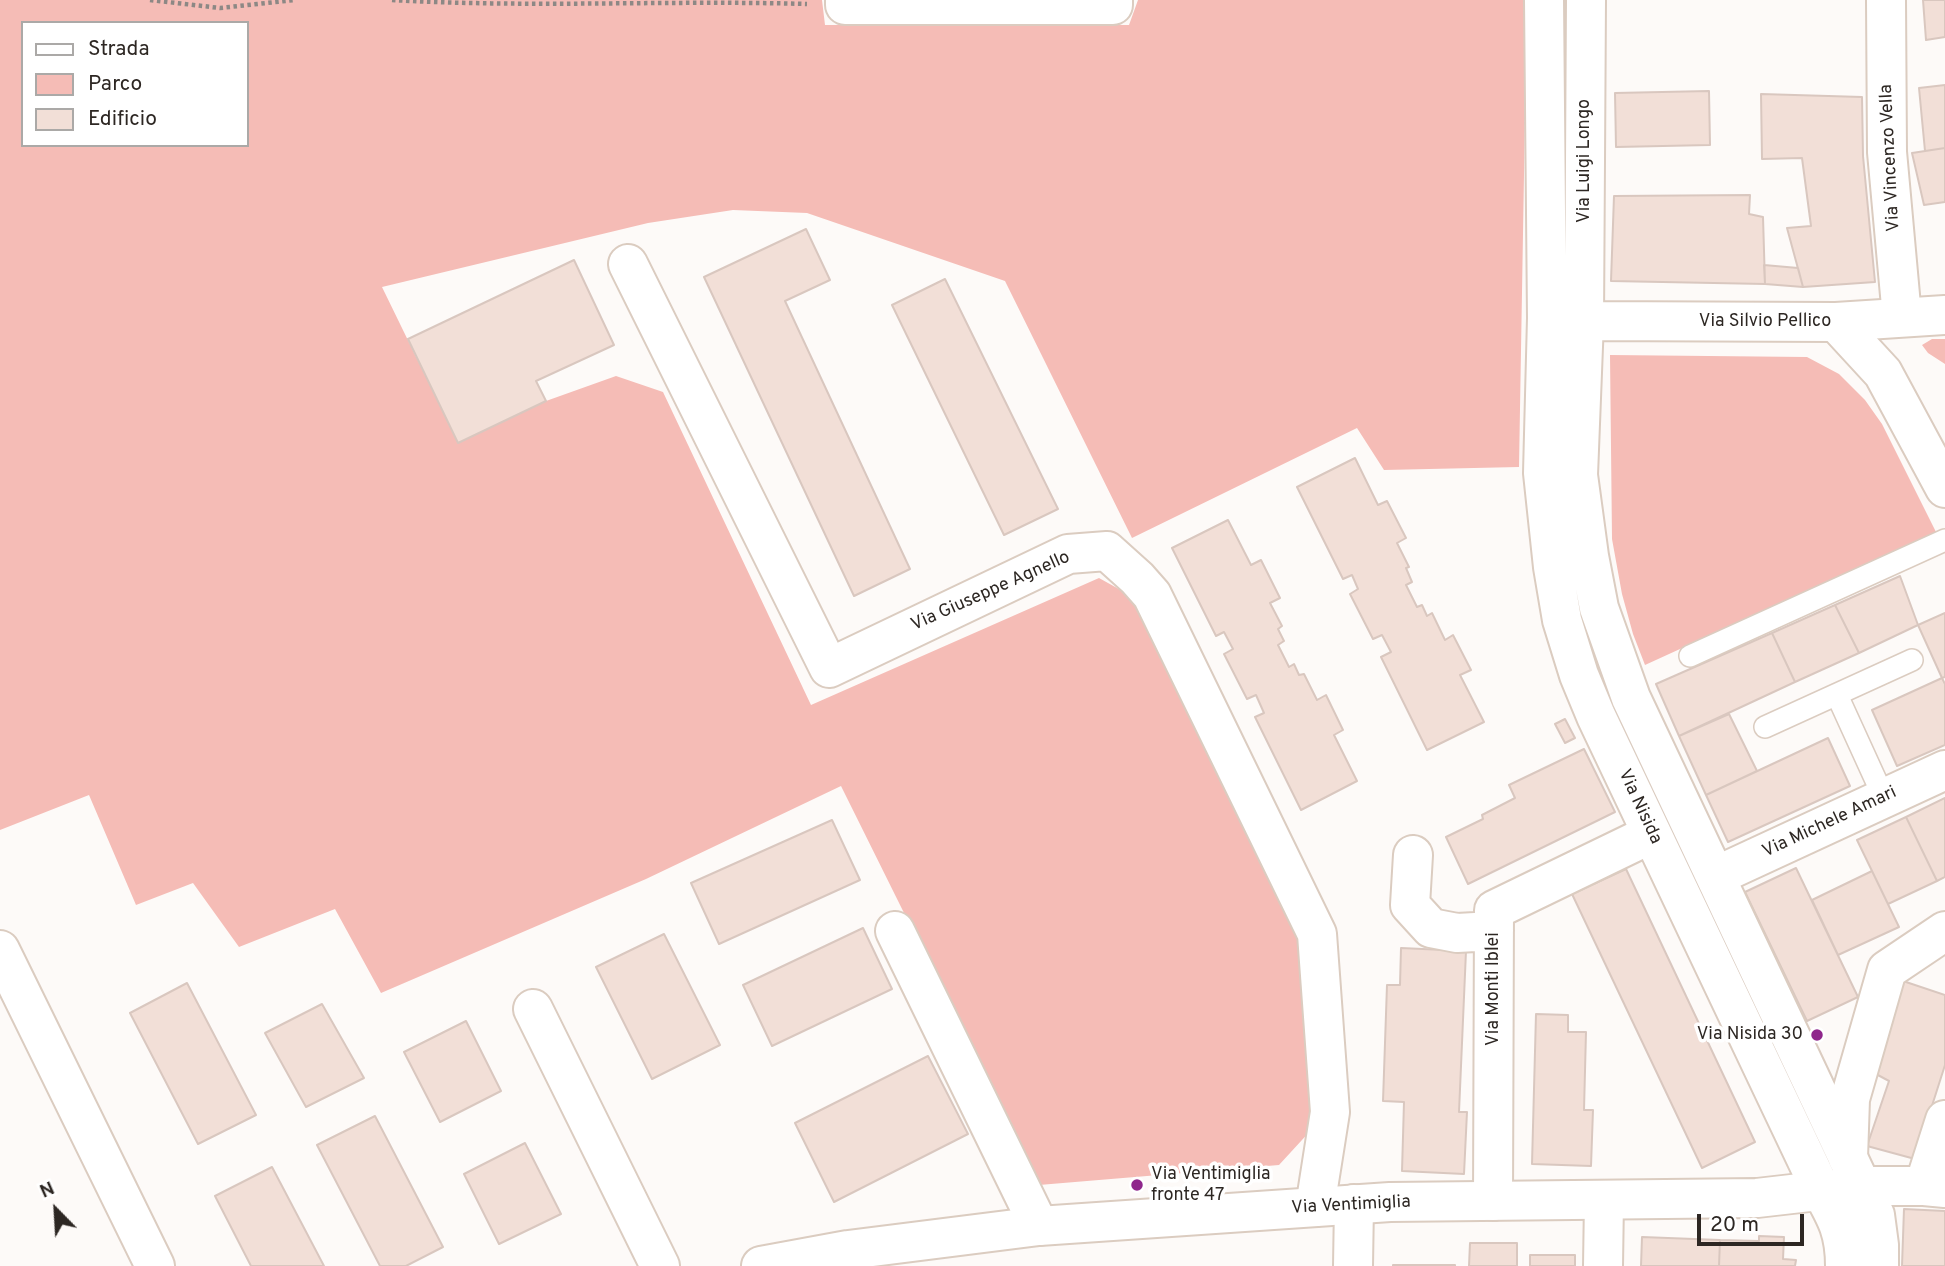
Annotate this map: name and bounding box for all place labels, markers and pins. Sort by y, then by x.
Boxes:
place label: Via Nisida 30 [1697,1024,1803,1046]
marker: Via Nisida 30 [1809,1027,1825,1043]
place label: Via Ventimiglia fronte 47 [1151,1164,1270,1206]
marker: Via Ventimiglia fronte 47 [1129,1177,1145,1193]

